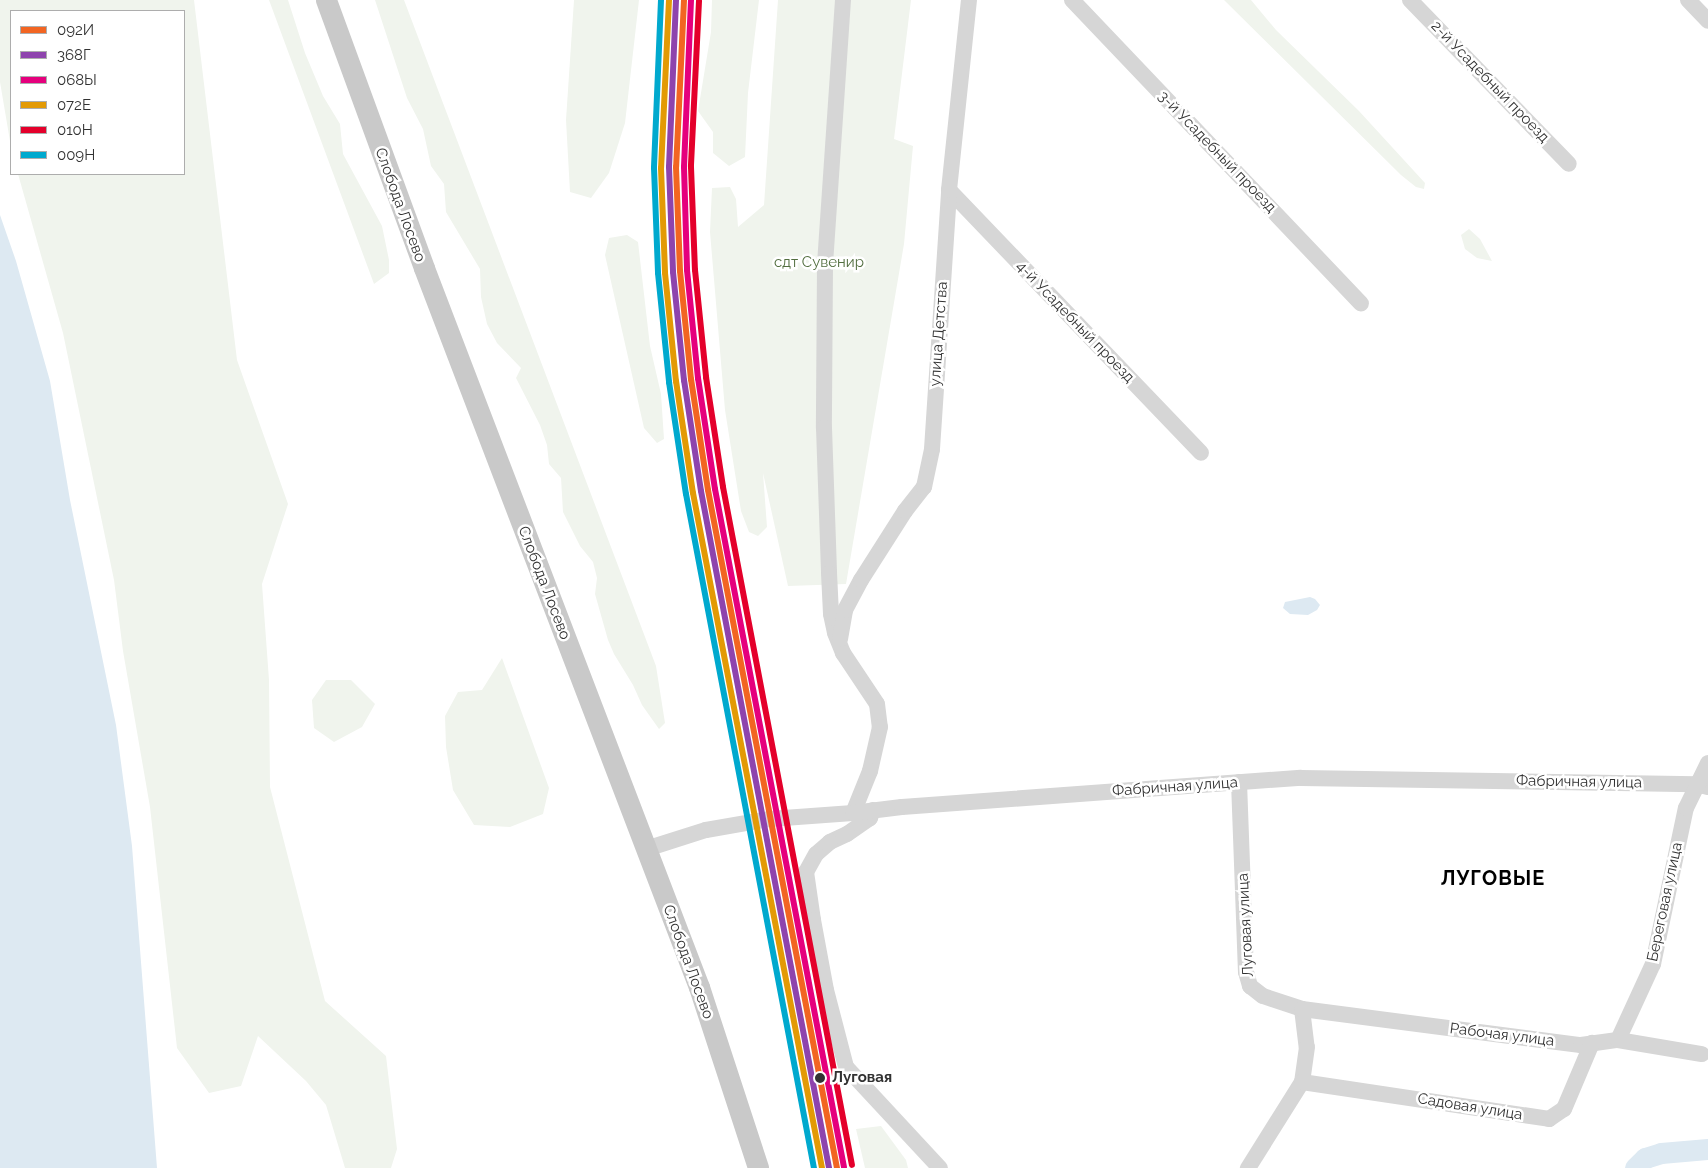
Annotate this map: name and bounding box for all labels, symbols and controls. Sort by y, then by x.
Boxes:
legend [10,10,185,175]
street label: 2-й Усадебный проезд [1427,18,1553,146]
text: 092И [57,21,94,39]
text: 368Г [57,46,91,64]
text: 068Ы [57,71,97,89]
street label: 3-й Усадебный проезд [1154,87,1280,217]
text: 072Е [57,96,91,114]
text: 010Н [57,121,93,139]
street label: Слобода Лосево [371,145,429,265]
text: 009Н [57,146,95,164]
park label: сдт Сувенир [774,254,864,272]
street label: 4-й Усадебный проезд [1012,257,1138,387]
street label: улица Детства [926,281,952,387]
street label: Слобода Лосево [514,524,574,642]
street label: Фабричная улица [1516,772,1642,792]
street label: Фабричная улица [1111,774,1239,800]
street label: Береговая улица [1644,841,1686,963]
district label: ЛУГОВЫЕ [1440,866,1546,890]
street label: Луговая улица [1234,872,1258,978]
street label: Слобода Лосево [659,902,717,1022]
street label: Рабочая улица [1449,1020,1555,1050]
place label: Луговая [832,1069,892,1087]
marker: Луговая [812,1070,828,1086]
street label: Садовая улица [1416,1090,1524,1124]

